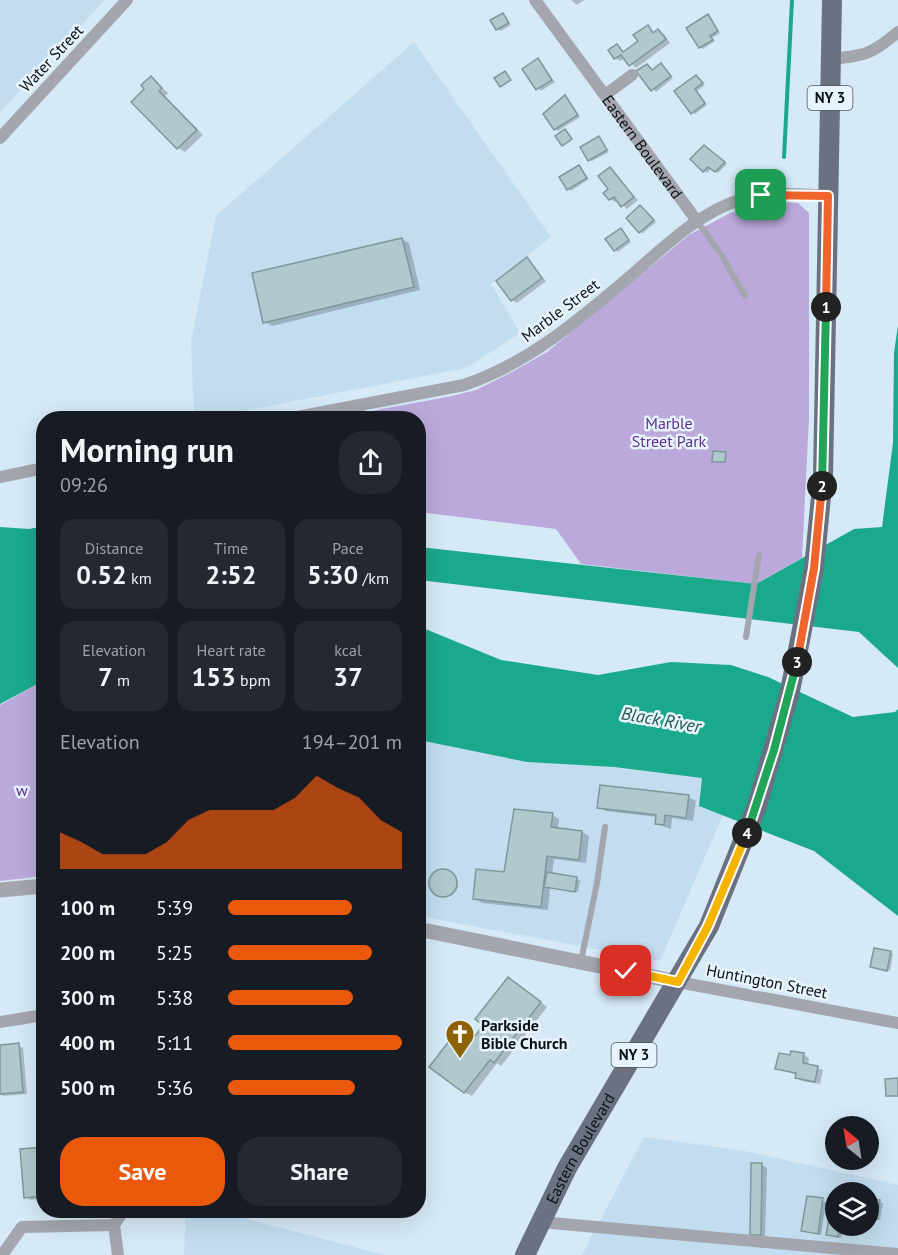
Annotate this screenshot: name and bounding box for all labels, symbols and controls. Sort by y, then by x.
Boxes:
street label: Water Street [15,20,88,96]
road number: NY 3 [808,86,852,110]
street label: Eastern Boulevard [598,91,687,203]
pin [735,169,786,220]
icon: arrive [744,178,777,211]
street label: Marble Street [517,274,603,346]
pin: 1 [811,292,841,322]
text: 1 [821,297,831,317]
park label: Marble Street Park [632,413,707,451]
text: Morning run [60,428,234,471]
button: share [339,431,402,494]
pin: 2 [807,471,837,501]
text: 09:26 [60,472,108,498]
text: 2 [817,476,827,496]
text: Distance [85,538,143,558]
text: Time [214,538,248,558]
text: Pace [332,538,364,558]
text: 0.52 [76,558,127,591]
text: 2:52 [205,558,257,591]
text: 5:30 [307,558,358,591]
text: km [127,568,152,588]
text: /km [358,568,389,588]
text: Elevation [82,640,146,660]
text: Heart rate [196,640,266,660]
text: kcal [334,640,362,660]
pin: 3 [782,647,812,677]
text: 3 [792,652,802,672]
text: 7 [98,660,113,693]
text: 153 [192,660,236,693]
text: 37 [333,660,363,693]
text: m [113,670,130,690]
text: bpm [236,670,270,690]
water label: Black River [620,701,704,738]
text: Elevation [60,729,140,755]
text: 194–201 m [302,729,402,755]
park label: w [16,780,28,800]
pin: 4 [732,818,762,848]
text: 4 [742,823,752,843]
text: 100 m [60,895,115,921]
text: 5:39 [156,895,193,921]
text: 200 m [60,940,115,966]
text: 5:25 [156,940,193,966]
pin [600,945,651,996]
icon: check [609,954,642,987]
street label: Huntington Street [705,959,830,1003]
text: 300 m [60,985,115,1011]
text: 5:38 [156,985,193,1011]
place label: Parkside Bible Church [481,1015,568,1053]
church icon: Parkside Bible Church [444,1018,476,1060]
text: 400 m [60,1030,115,1056]
text: 5:11 [156,1030,193,1056]
road number: NY 3 [612,1043,656,1067]
text: 500 m [60,1075,115,1101]
text: 5:36 [156,1075,193,1101]
street label: Eastern Boulevard [541,1089,619,1207]
north arrow [825,1116,879,1170]
map controls [825,1116,879,1236]
button: Save [60,1137,225,1206]
button: Share [237,1137,402,1206]
button: layers [825,1182,879,1236]

